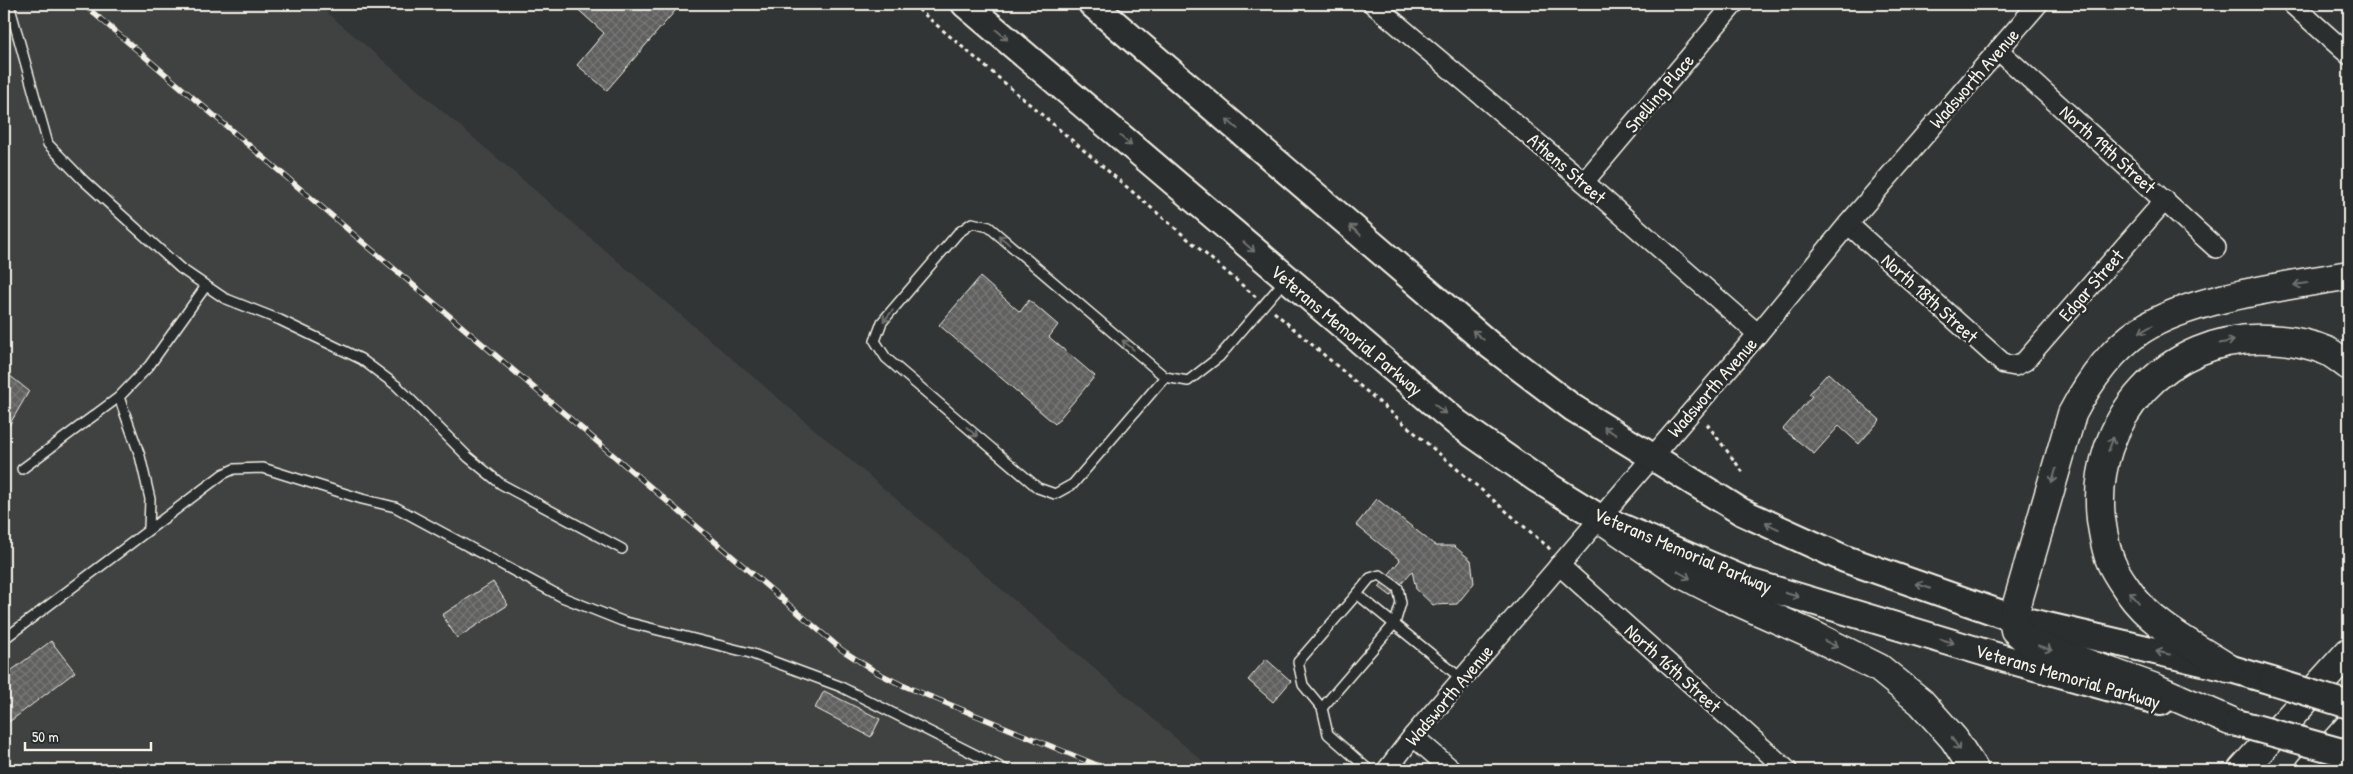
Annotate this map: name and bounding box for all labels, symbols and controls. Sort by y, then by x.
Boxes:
street label: Wadsworth Avenue [1923,22,2025,134]
one-way arrow [996,30,1009,41]
street label: Snelling Place [1618,48,1700,138]
street label: North 19th Street [2054,99,2162,199]
one-way arrow [1225,118,1238,129]
street label: Athens Street [1522,127,1612,210]
one-way arrow [1119,135,1132,146]
one-way arrow [1348,224,1361,236]
one-way arrow [998,235,1011,246]
one-way arrow [1243,241,1256,253]
street label: Edgar Street [2052,243,2130,327]
street label: North 18th Street [1876,247,1984,349]
street label: Veterans Memorial Parkway [1265,259,1429,401]
one-way arrow [2294,279,2310,289]
one-way arrow [882,309,894,322]
one-way arrow [2139,324,2154,334]
one-way arrow [1472,330,1485,341]
street label: Wadsworth Avenue [1661,331,1763,443]
one-way arrow [2219,337,2235,346]
one-way arrow [1122,340,1135,351]
one-way arrow [1433,403,1446,414]
one-way arrow [1603,425,1617,435]
one-way arrow [965,426,978,437]
one-way arrow [2107,437,2116,452]
one-way arrow [2048,468,2058,484]
street label: Veterans Memorial Parkway [1590,501,1776,599]
one-way arrow [1765,521,1780,530]
one-way arrow [1676,570,1691,580]
one-way arrow [1916,581,1931,590]
one-way arrow [1783,590,1799,600]
one-way arrow [2128,590,2139,603]
street label: North 16th Street [1619,618,1727,719]
one-way arrow [1939,637,1955,647]
street label: Veterans Memorial Parkway [1972,637,2164,715]
street label: Wadsworth Avenue [1399,639,1499,751]
one-way arrow [1823,640,1838,649]
one-way arrow [2037,644,2053,653]
one-way arrow [2156,648,2172,657]
scale bar [25,719,151,751]
text: 50 m [32,726,59,747]
one-way arrow [1951,736,1961,750]

